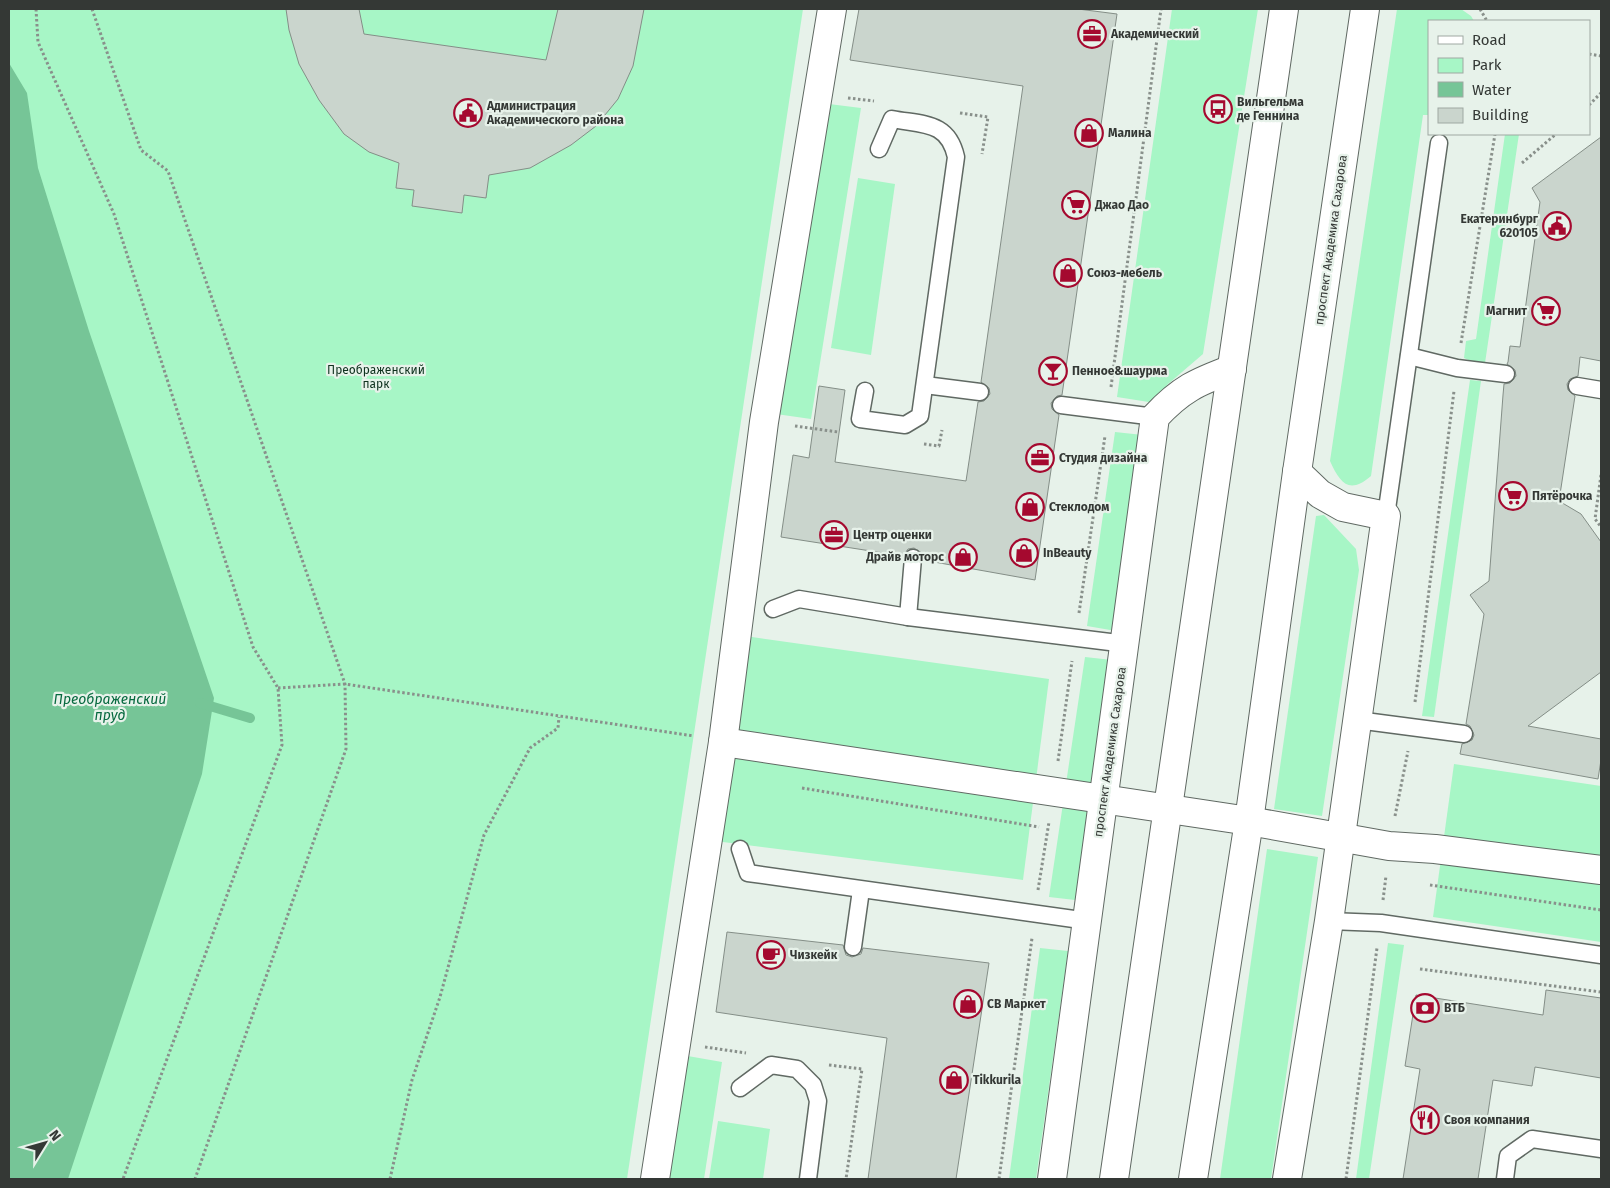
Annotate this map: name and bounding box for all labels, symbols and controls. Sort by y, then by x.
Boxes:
office icon: Академический [1077,19,1107,49]
legend [1428,20,1590,135]
place label: Академический [1110,27,1199,41]
text: Road [1472,31,1507,49]
text: Park [1472,56,1502,74]
text: Water [1472,81,1511,99]
bus stop icon: Вильгельма де Геннина [1203,94,1233,124]
place label: Вильгельма де Геннина [1237,95,1304,123]
public building icon: Администрация Академического района [453,98,483,128]
place label: Администрация Академического района [486,99,624,127]
text: Building [1472,106,1528,124]
shop icon: Малина [1074,118,1104,148]
place label: Малина [1108,126,1152,140]
street label: проспект Академика Сахарова [1312,154,1350,326]
supermarket icon: Джао Дао [1061,190,1091,220]
place label: Джао Дао [1094,198,1149,212]
public building icon: Екатеринбург 620105 [1542,211,1572,241]
place label: Екатеринбург 620105 [1460,212,1539,240]
shop icon: Союз-мебель [1053,258,1083,288]
place label: Союз-мебель [1087,266,1163,280]
supermarket icon: Магнит [1531,296,1561,326]
place label: Магнит [1486,304,1527,318]
bar icon: Пенное&шаурма [1038,356,1068,386]
park label: Преображенский парк [327,363,425,391]
place label: Пенное&шаурма [1072,364,1168,378]
office icon: Студия дизайна [1025,443,1055,473]
place label: Студия дизайна [1059,451,1148,465]
supermarket icon: Пятёрочка [1498,481,1528,511]
place label: Пятёрочка [1532,489,1593,503]
shop icon: Стеклодом [1015,492,1045,522]
place label: Стеклодом [1049,500,1109,514]
office icon: Центр оценки [819,520,849,550]
place label: Центр оценки [853,528,932,542]
shop icon: InBeauty [1009,538,1039,568]
shop icon: Драйв моторс [948,542,978,572]
place label: InBeauty [1043,546,1092,560]
place label: Драйв моторс [865,550,944,564]
street label: проспект Академика Сахарова [1091,666,1129,838]
water label: Преображенский пруд [54,691,166,724]
cafe icon: Чизкейк [756,940,786,970]
place label: Чизкейк [790,948,838,962]
shop icon: СВ Маркет [953,989,983,1019]
bank icon: ВТБ [1410,993,1440,1023]
place label: СВ Маркет [987,997,1046,1011]
place label: ВТБ [1444,1001,1465,1015]
shop icon: Tikkurila [939,1065,969,1095]
place label: Tikkurila [973,1073,1022,1087]
restaurant icon: Своя компания [1410,1105,1440,1135]
place label: Своя компания [1444,1113,1530,1127]
north arrow [20,1118,70,1168]
text: N [45,1127,65,1144]

